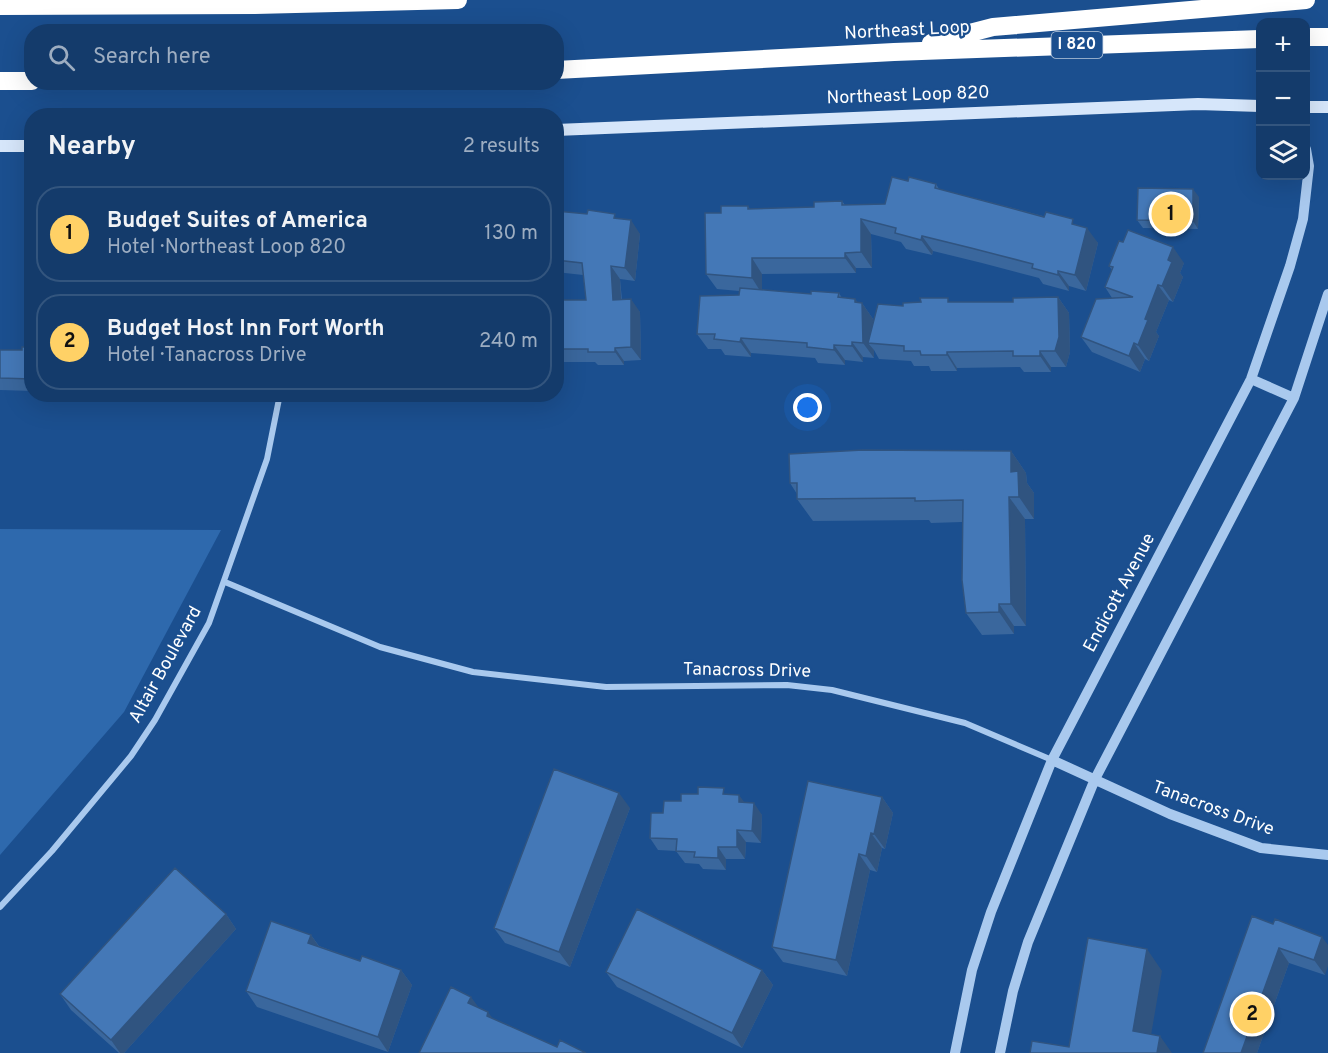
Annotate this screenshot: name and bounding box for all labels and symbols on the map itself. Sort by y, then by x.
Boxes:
street label: Northeast Loop [844,16,970,46]
road number: I 820 [1052,32,1102,58]
street label: Northeast Loop 820 [826,82,990,110]
pin: 1 [1152,192,1190,236]
your location [793,393,822,422]
street label: Endicott Avenue [1079,529,1161,657]
street label: Altair Boulevard [124,602,208,728]
street label: Tanacross Drive [683,658,811,684]
street label: Tanacross Drive [1149,776,1277,842]
pin: 2 [1232,992,1272,1036]

